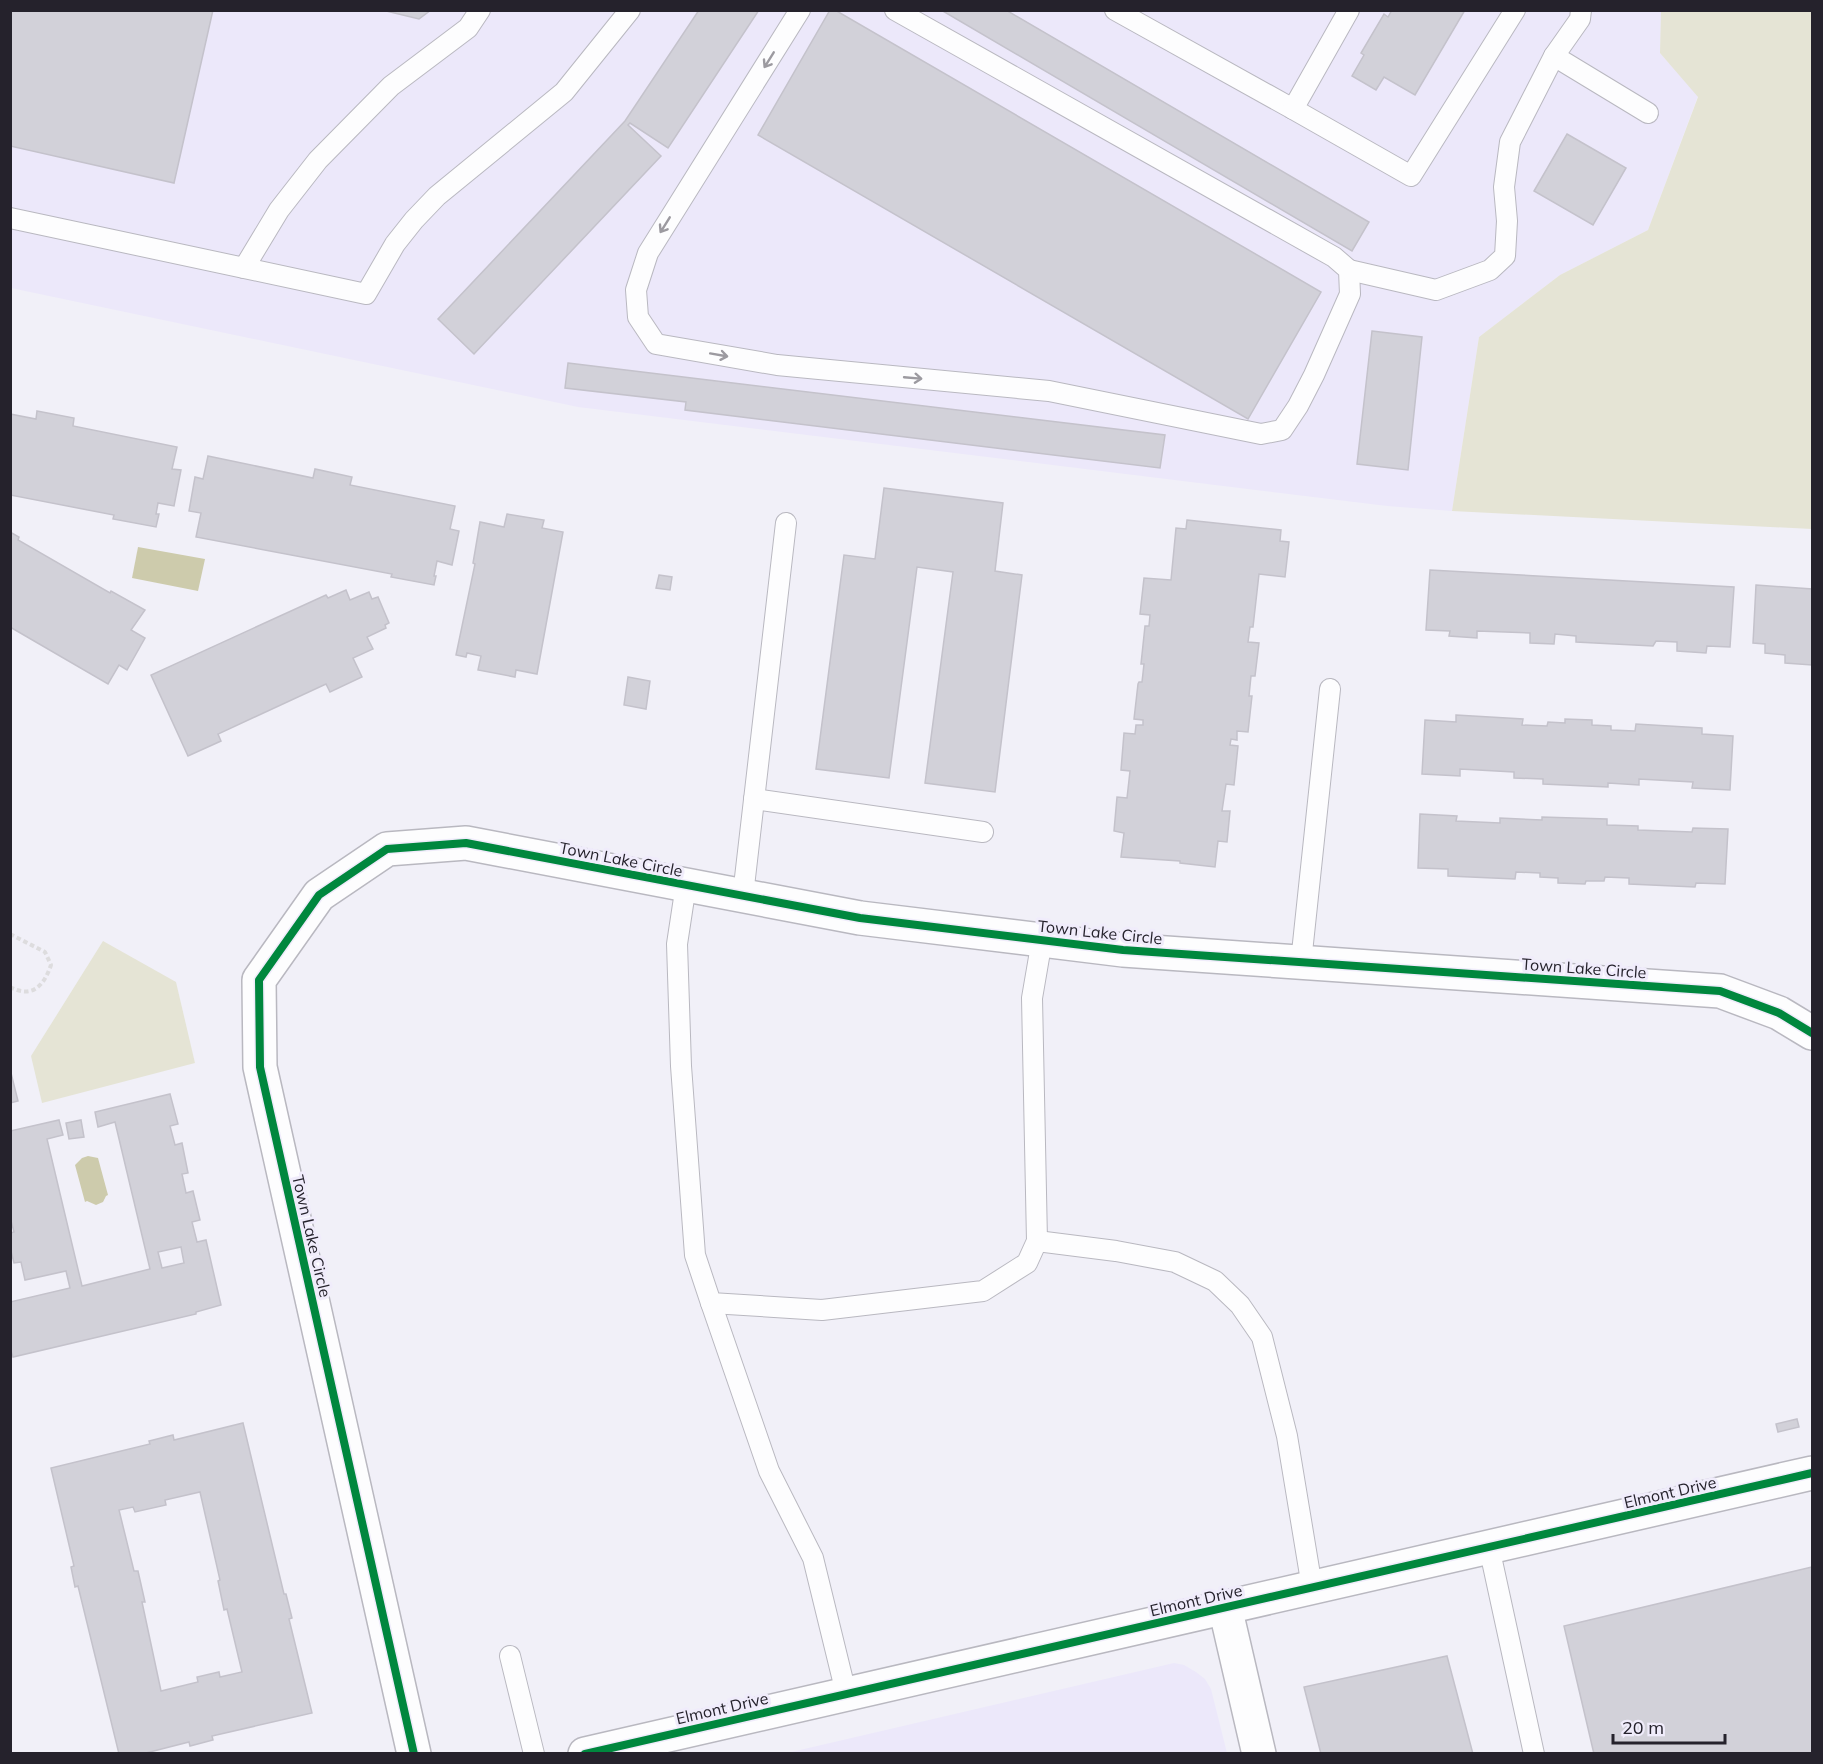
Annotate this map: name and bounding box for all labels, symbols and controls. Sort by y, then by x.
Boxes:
one-way arrow [762,51,774,68]
one-way arrow [659,216,671,233]
one-way arrow [709,350,729,361]
one-way arrow [902,373,922,384]
street label: Town Lake Circle [558,837,684,881]
street label: Town Lake Circle [1037,916,1163,948]
street label: Town Lake Circle [1521,954,1647,982]
street label: Town Lake Circle [288,1173,336,1299]
street label: Elmont Drive [1622,1472,1718,1512]
street label: Elmont Drive [1148,1580,1244,1620]
street label: Elmont Drive [674,1688,770,1728]
scale bar [1613,1707,1726,1745]
text: 20 m [1622,1716,1664,1739]

